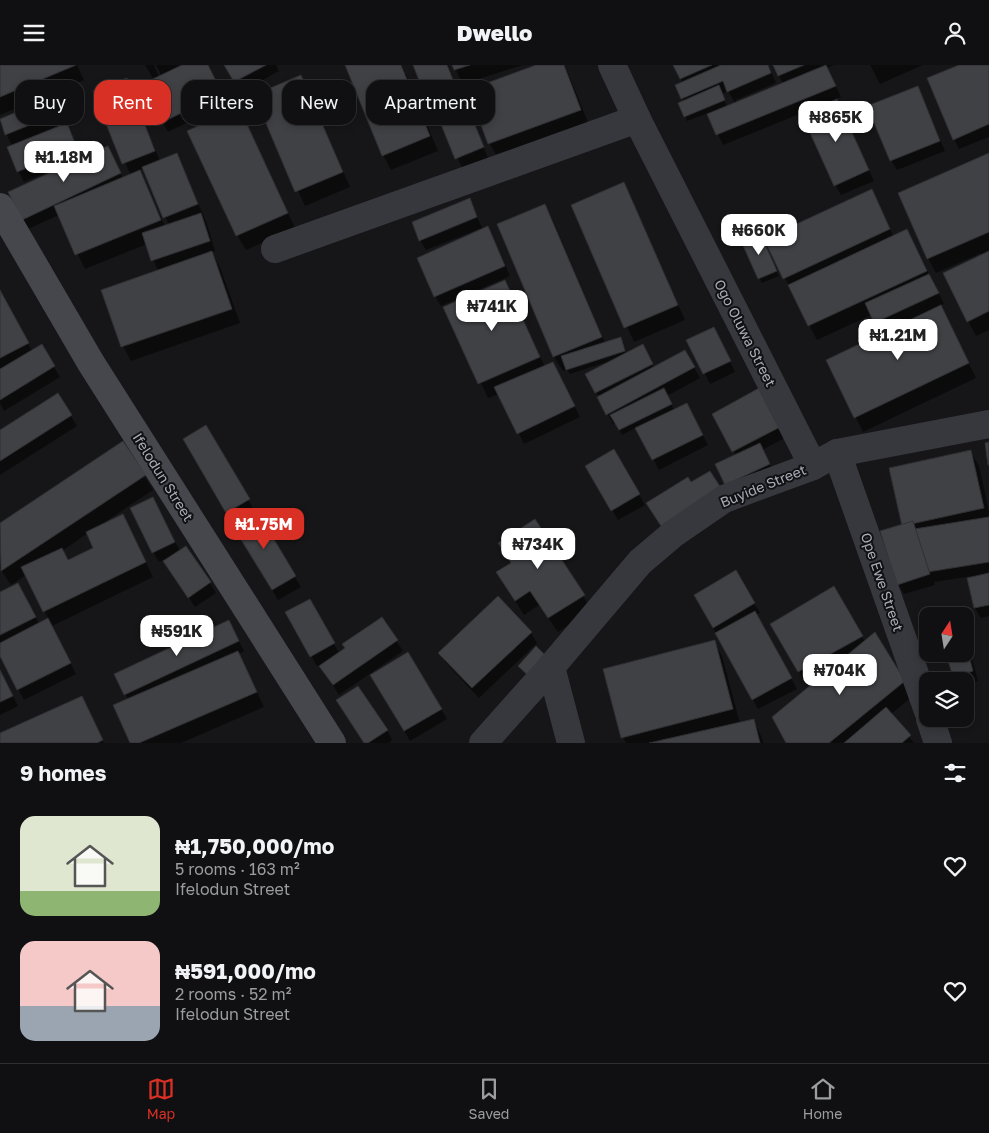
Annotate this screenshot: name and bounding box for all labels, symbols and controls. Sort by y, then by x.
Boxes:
icon: menu [20,19,48,47]
text: Dwello [457,19,532,46]
icon: person [941,19,969,47]
chip: Buy [15,80,84,125]
chip: Rent [94,80,171,125]
chip: Filters [181,80,272,125]
chip: New [282,80,356,125]
chip: Apartment [366,80,495,125]
pin: ₦865K [801,101,871,143]
text: ₦865K [809,107,863,127]
pin: ₦1.18M [23,141,105,183]
text: ₦1.18M [35,147,93,167]
pin: ₦660K [724,213,794,256]
text: ₦660K [732,220,786,240]
street label: Ogo Oluwa Street [711,276,780,389]
pin: ₦741K [457,289,527,332]
text: ₦741K [467,296,517,316]
pin: ₦1.21M [857,319,939,361]
text: ₦1.21M [869,325,927,345]
street label: Ifelodun Street [129,429,197,524]
street label: Buyide Street [717,461,808,510]
pin: ₦1.75M [223,507,305,550]
text: ₦1.75M [235,514,293,534]
pin: ₦734K [503,527,573,570]
street label: Ope Ewe Street [858,530,907,633]
text: ₦734K [512,534,564,554]
north arrow [919,607,974,663]
map controls [919,607,974,727]
pin: ₦591K [142,615,212,657]
text: ₦591K [151,621,203,641]
pin: ₦704K [805,653,875,696]
text: ₦704K [814,660,866,680]
button: layers [919,672,974,727]
icon: filters [941,759,969,787]
text: 9 homes [20,760,106,786]
text: ₦1,750,000/mo [175,833,334,859]
icon: home [60,836,120,896]
icon: heart [941,852,969,880]
text: 5 rooms · 163 m² [175,859,300,879]
text: Ifelodun Street [175,879,290,899]
text: ₦591,000/mo [175,958,316,984]
icon: home [60,961,120,1021]
icon: heart [941,977,969,1005]
text: 2 rooms · 52 m² [175,984,291,1004]
text: Ifelodun Street [175,1004,290,1024]
tab: Map [147,1075,175,1122]
tab: Saved [469,1075,509,1122]
tab: Home [803,1075,842,1122]

